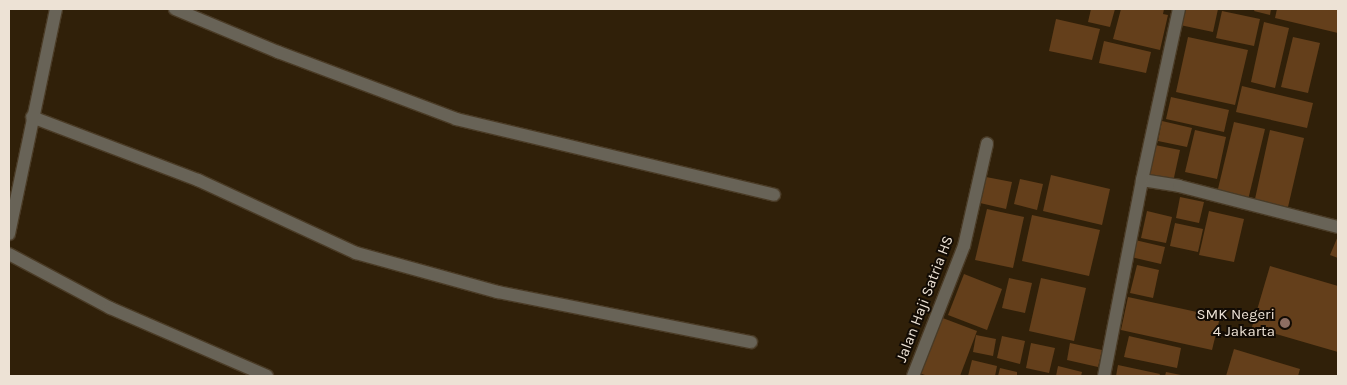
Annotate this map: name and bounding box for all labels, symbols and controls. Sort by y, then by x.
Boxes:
street label: Jalan Haji Satria HS [893,233,957,365]
place label: SMK Negeri 4 Jakarta [1197,305,1275,340]
marker: SMK Negeri 4 Jakarta [1279,317,1291,329]

